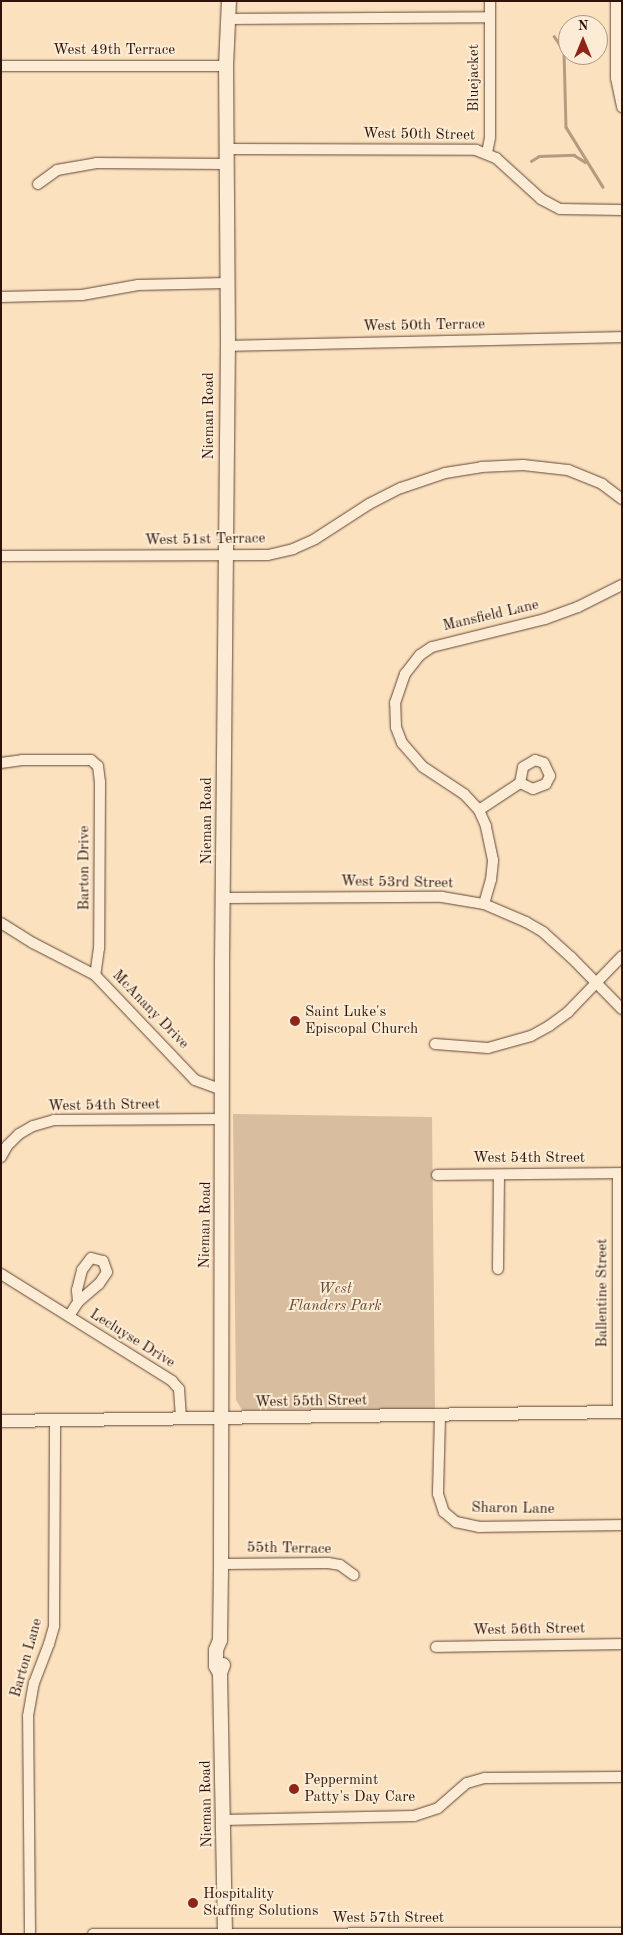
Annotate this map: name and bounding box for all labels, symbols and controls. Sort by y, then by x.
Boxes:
north arrow [558,15,608,65]
text: N [578,19,588,33]
street label: West 49th Terrace [53,42,175,60]
street label: Bluejacket [466,44,484,112]
street label: West 50th Street [363,125,475,145]
street label: West 50th Terrace [363,316,485,336]
street label: Nieman Road [201,372,219,460]
street label: West 51st Terrace [145,530,265,550]
street label: Mansfield Lane [441,596,541,636]
street label: Nieman Road [199,777,217,865]
street label: Barton Drive [76,826,94,910]
street label: West 53rd Street [340,873,454,893]
street label: McAnany Drive [108,967,192,1053]
place label: Saint Luke's Episcopal Church [305,1003,418,1038]
marker: Saint Luke's Episcopal Church [289,1015,301,1027]
street label: West 54th Street [48,1096,160,1116]
street label: West 54th Street [473,1150,585,1168]
street label: Nieman Road [196,1181,216,1269]
street label: Ballentine Street [594,1238,612,1348]
park label: West Flanders Park [288,1280,382,1315]
street label: Lecluyse Drive [86,1306,178,1372]
street label: West 55th Street [255,1392,367,1412]
street label: Sharon Lane [471,1499,555,1519]
street label: 55th Terrace [246,1539,332,1559]
street label: Barton Lane [7,1616,47,1700]
street label: West 56th Street [473,1620,585,1640]
street label: Nieman Road [197,1760,217,1848]
place label: Peppermint Patty's Day Care [304,1771,415,1806]
marker: Peppermint Patty's Day Care [288,1783,300,1795]
place label: Hospitality Staffing Solutions [203,1885,318,1920]
marker: Hospitality Staffing Solutions [187,1897,199,1909]
street label: West 57th Street [332,1910,444,1928]

